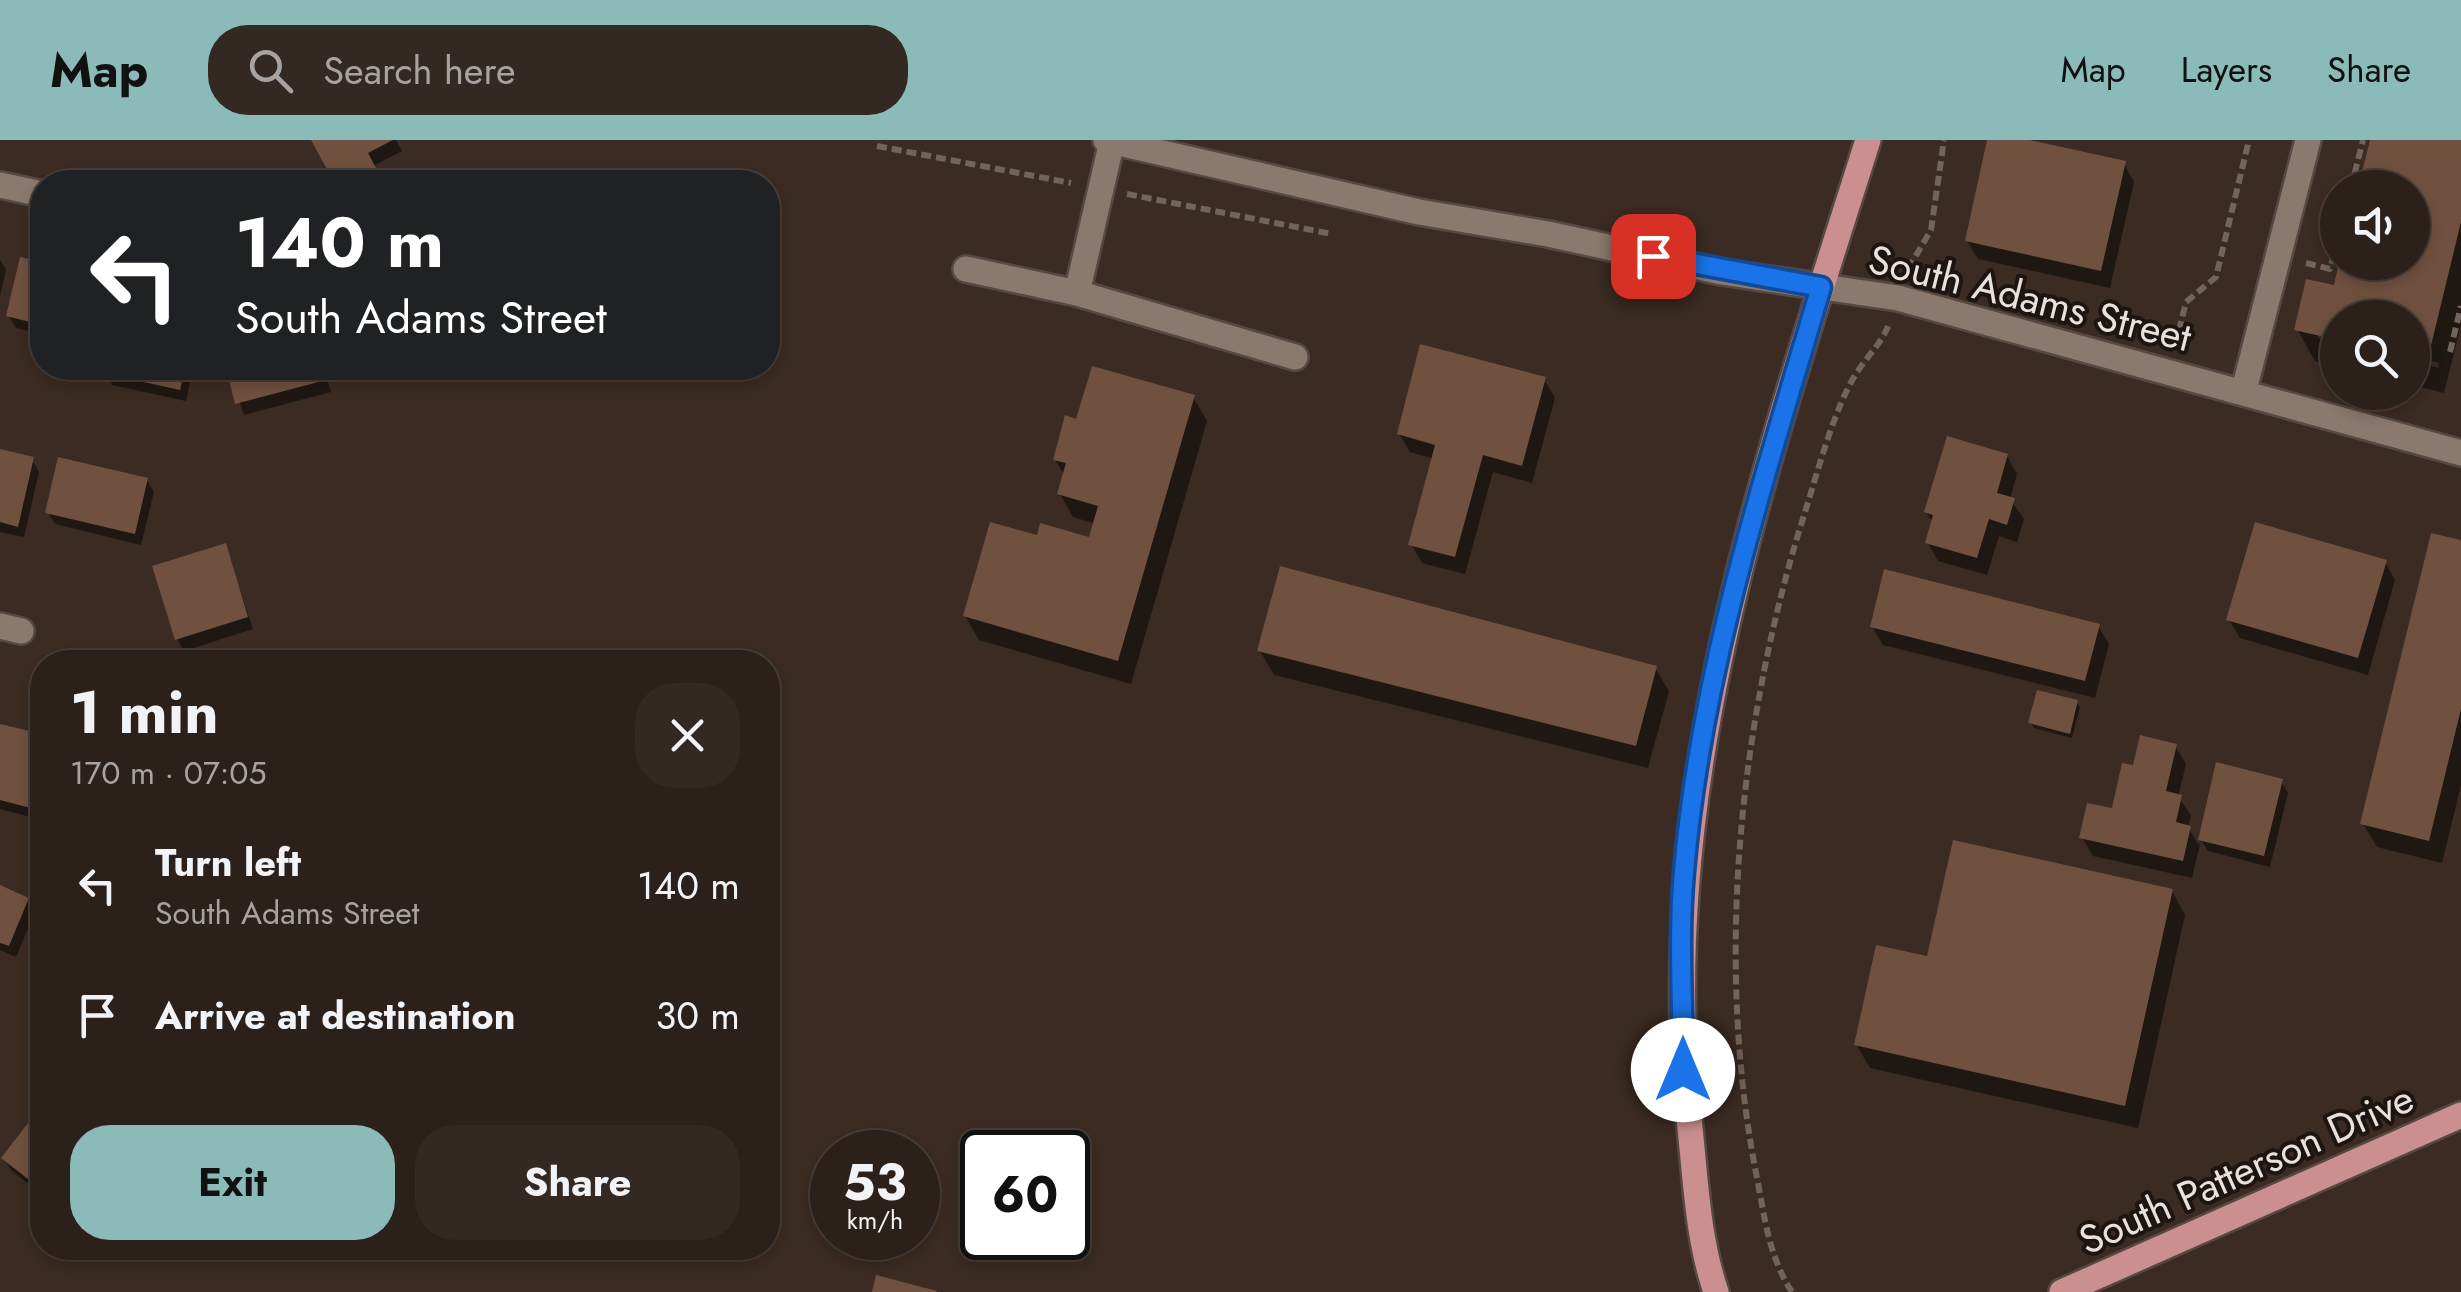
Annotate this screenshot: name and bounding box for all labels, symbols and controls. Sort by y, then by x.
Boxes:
search box [208,25,908,115]
text: Map [50,36,148,105]
icon: search [243,43,298,98]
text: Search here [323,43,515,98]
text: Map [2061,45,2126,95]
text: Layers [2181,45,2272,95]
text: Share [2327,45,2411,95]
map controls [2320,170,2430,410]
button: sound [2320,170,2430,280]
text: 140 m [235,192,444,293]
icon: left [70,210,200,340]
pin [1611,214,1696,299]
icon: arrive [1626,229,1681,284]
street label: South Adams Street [1863,230,2198,366]
text: South Adams Street [235,285,607,350]
button: search [2320,300,2430,410]
text: 1 min [70,669,219,756]
button: close [635,683,740,788]
text: 170 m · 07:05 [70,750,267,796]
text: Turn left [155,835,301,890]
icon: left [70,858,125,913]
text: 140 m [637,858,740,913]
text: South Adams Street [155,890,419,936]
icon: arrive [70,988,125,1043]
text: Arrive at destination [155,988,516,1043]
text: 30 m [655,988,740,1043]
position arrow [1631,1018,1735,1122]
street label: South Patterson Drive [2069,1069,2423,1269]
button: Exit [70,1125,395,1240]
button: Share [415,1125,740,1240]
speed limit sign: 60 [960,1130,1090,1260]
text: 53 [843,1146,907,1219]
text: km/h [847,1202,903,1238]

